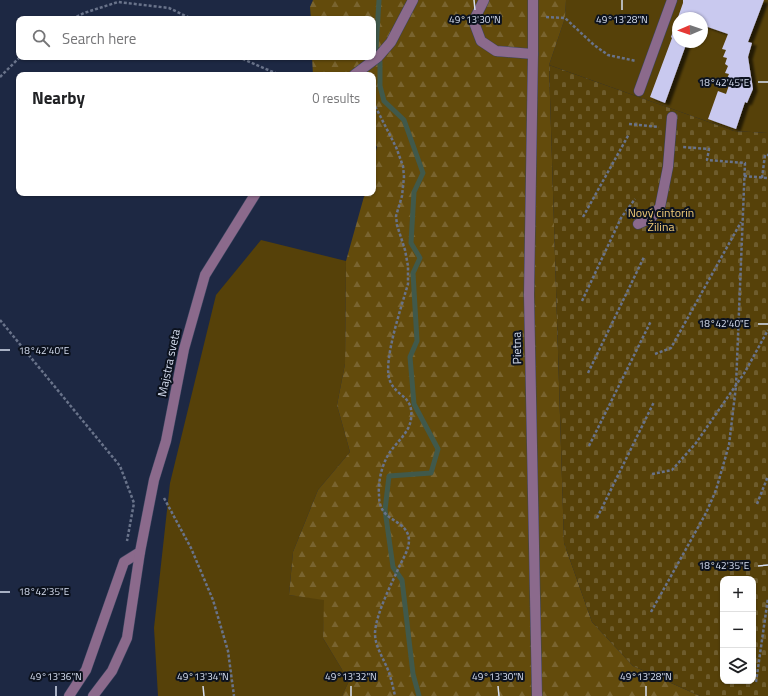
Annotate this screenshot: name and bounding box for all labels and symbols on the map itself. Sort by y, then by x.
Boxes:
text: 49°13'30"N [449,12,501,27]
text: 49°13'28"N [596,12,648,27]
north arrow [672,12,708,48]
text: 18°42'45"E [699,75,750,90]
park label: Nový cintorín Žilina [628,203,694,236]
text: 18°42'40"E [699,316,750,331]
street label: Majstra sveta [152,327,185,398]
street label: Pietna [507,332,526,364]
text: 18°42'40"E [19,343,70,358]
text: 18°42'35"E [699,558,750,573]
text: 18°42'35"E [19,584,70,599]
text: 49°13'36"N [30,669,82,684]
text: 49°13'34"N [177,669,229,684]
text: 49°13'32"N [325,669,377,684]
text: 49°13'30"N [472,669,524,684]
text: 49°13'28"N [620,669,672,684]

